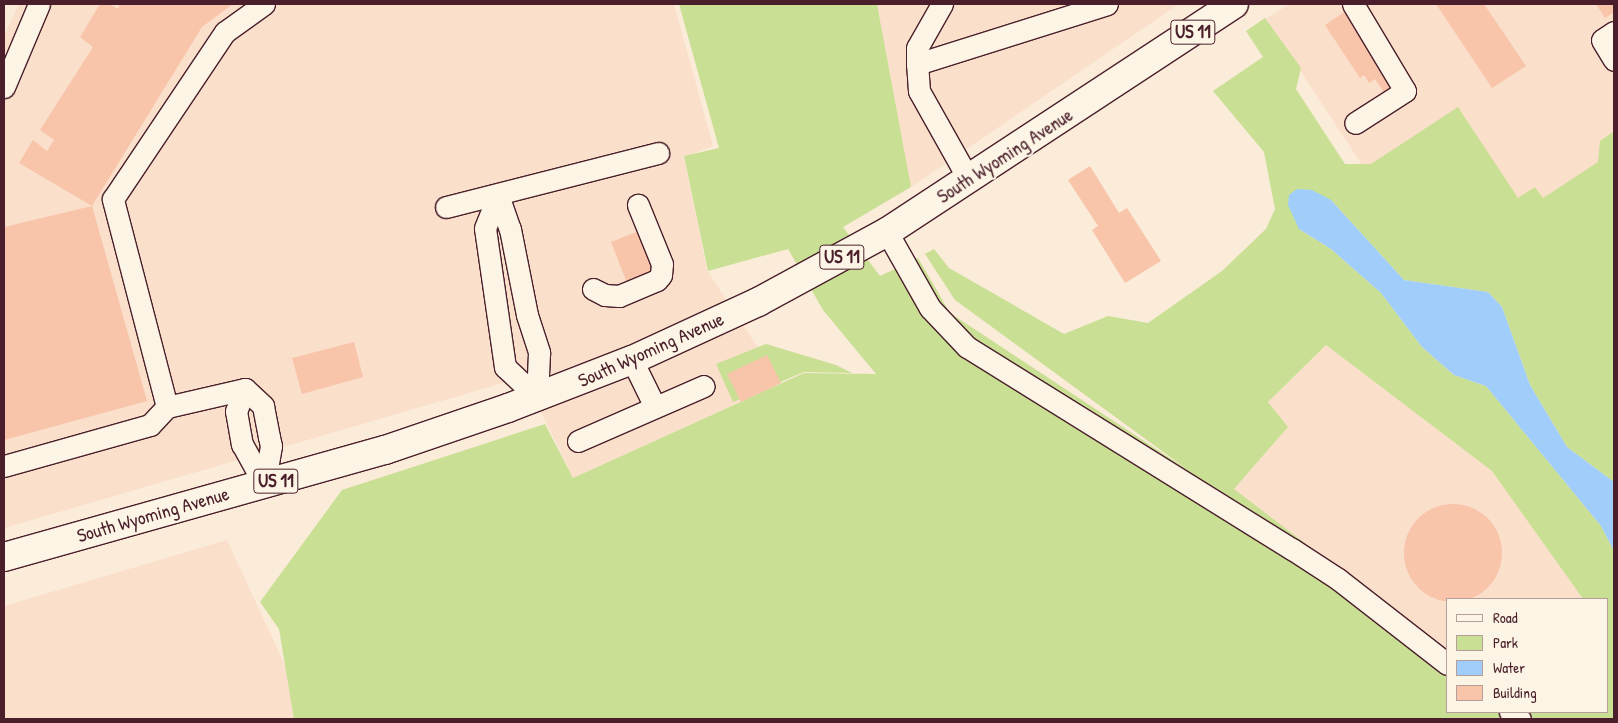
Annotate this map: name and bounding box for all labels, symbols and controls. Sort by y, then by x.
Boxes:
road number: US 11 [1169,16,1217,48]
street label: South Wyoming Avenue [933,104,1077,208]
road number: US 11 [818,242,866,272]
street label: South Wyoming Avenue [575,308,727,392]
road number: US 11 [252,466,300,496]
street label: South Wyoming Avenue [74,482,232,548]
legend [1446,598,1608,713]
text: Road [1493,607,1518,628]
text: Park [1493,632,1518,653]
text: Water [1493,657,1525,678]
text: Building [1493,682,1537,703]

